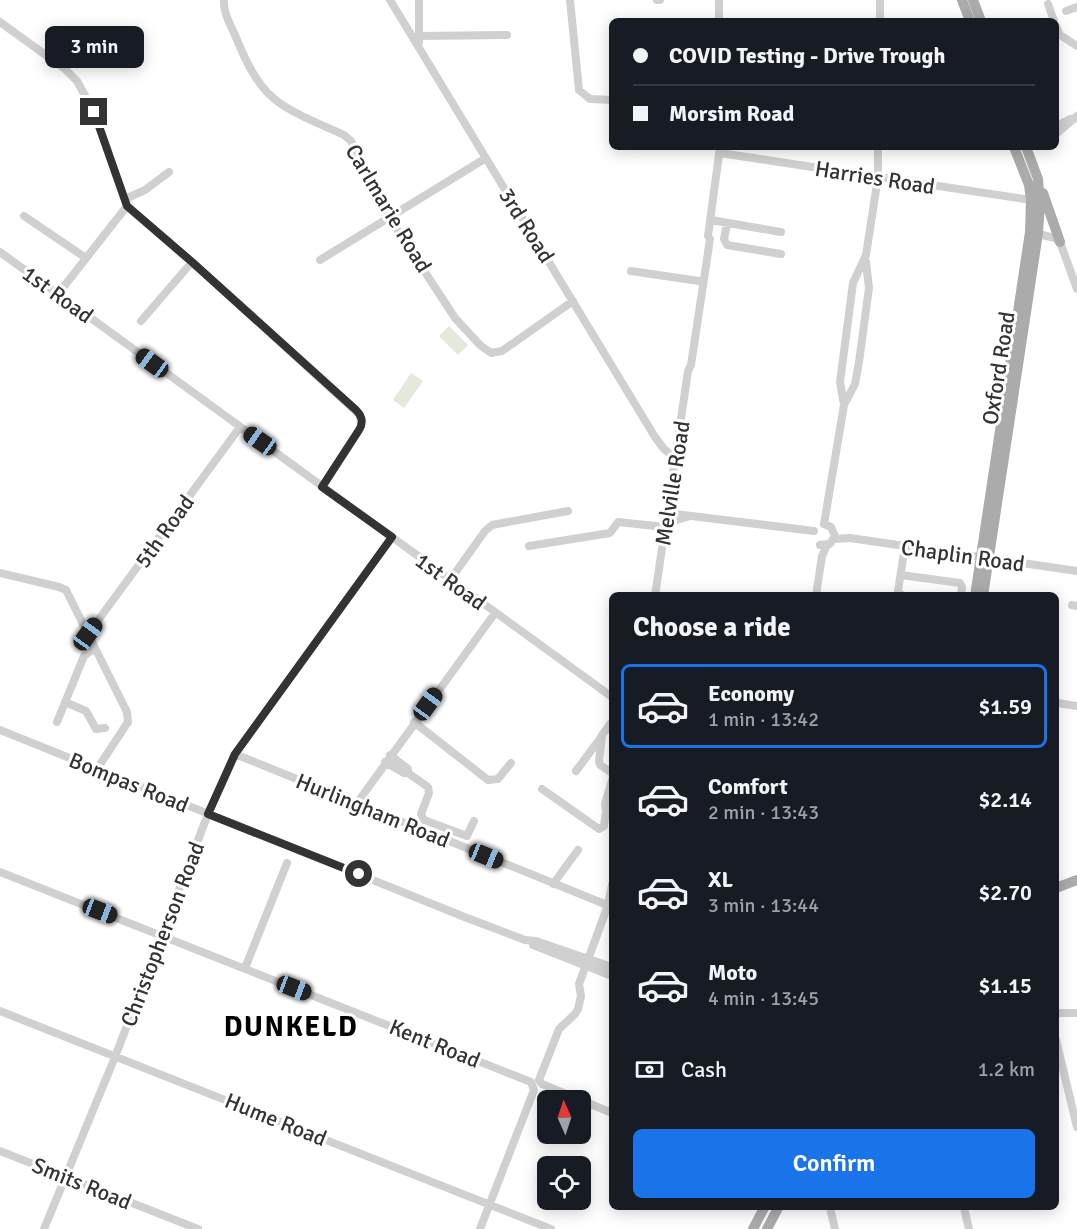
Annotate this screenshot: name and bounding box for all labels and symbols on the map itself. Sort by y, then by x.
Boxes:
callout: 3 min [44,25,144,67]
route end [80,98,107,125]
street label: Carlmarie Road [340,139,437,277]
street label: Harries Road [813,155,937,200]
street label: 3rd Road [493,183,560,268]
street label: 1st Road [17,260,98,329]
street label: Oxford Road [976,309,1021,427]
car [132,345,172,381]
street label: Melville Road [649,419,696,547]
car [240,423,280,459]
street label: 5th Road [129,490,200,573]
street label: Chaplin Road [900,533,1026,578]
street label: 1st Road [410,547,491,616]
car [70,614,106,654]
car [410,684,446,724]
street label: Bompas Road [65,746,193,819]
street label: Hurlingham Road [292,767,454,854]
street label: Christopherson Road [115,838,210,1031]
car [466,841,506,871]
route start [345,860,372,887]
car [80,896,120,926]
car [274,973,314,1003]
district label: DUNKELD [224,1010,358,1044]
street label: Kent Road [386,1013,484,1074]
street label: Hume Road [221,1087,331,1152]
north arrow [537,1090,591,1144]
street label: Smits Road [28,1151,135,1216]

